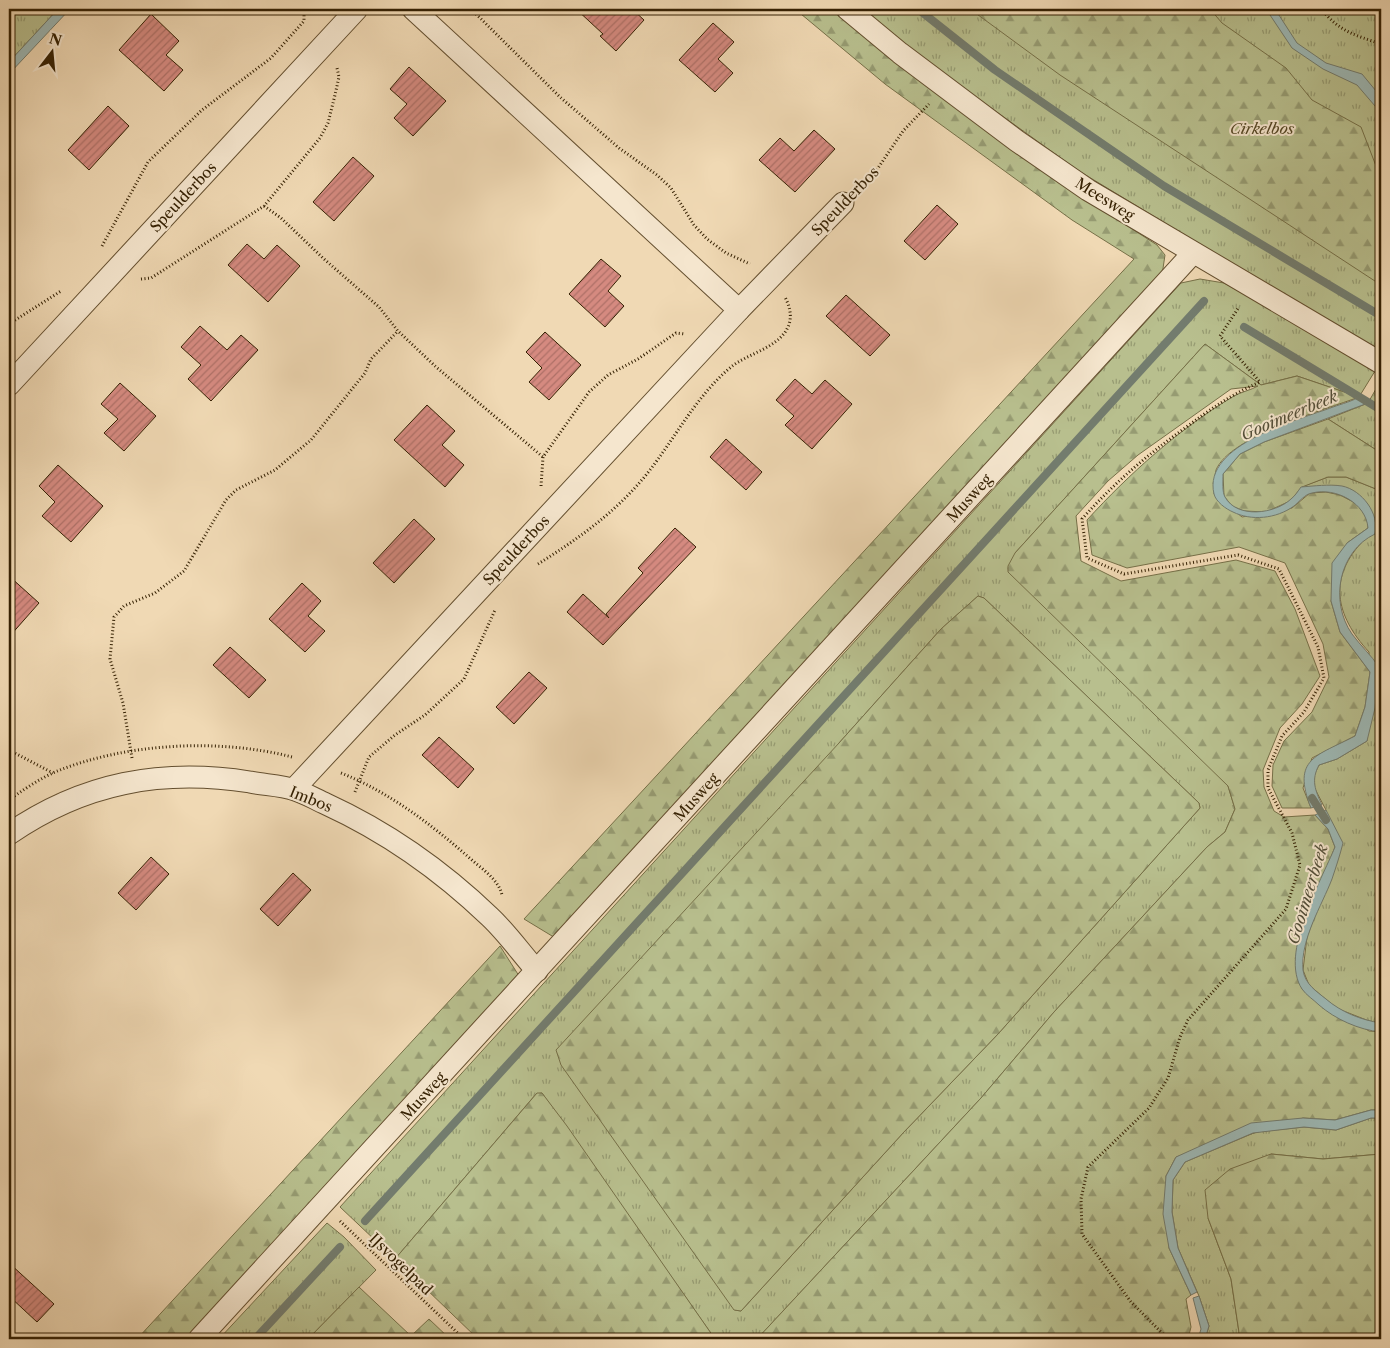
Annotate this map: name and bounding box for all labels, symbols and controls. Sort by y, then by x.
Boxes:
north arrow [28,28,78,78]
text: N [47,29,64,50]
park label: Cirkelbos [1230,119,1294,138]
street label: Speulderbos [146,158,220,236]
street label: Speulderbos [807,162,883,240]
street label: Meesweg [1072,173,1138,225]
water label: Gooimeerbeek [1238,385,1341,444]
street label: Musweg [942,470,996,526]
street label: Speulderbos [479,511,553,589]
street label: Musweg [669,769,723,825]
street label: Imbos [287,782,335,816]
water label: Gooimeerbeek [1282,841,1332,946]
street label: Musweg [396,1068,450,1124]
street label: IJsvogelpad [365,1229,437,1299]

